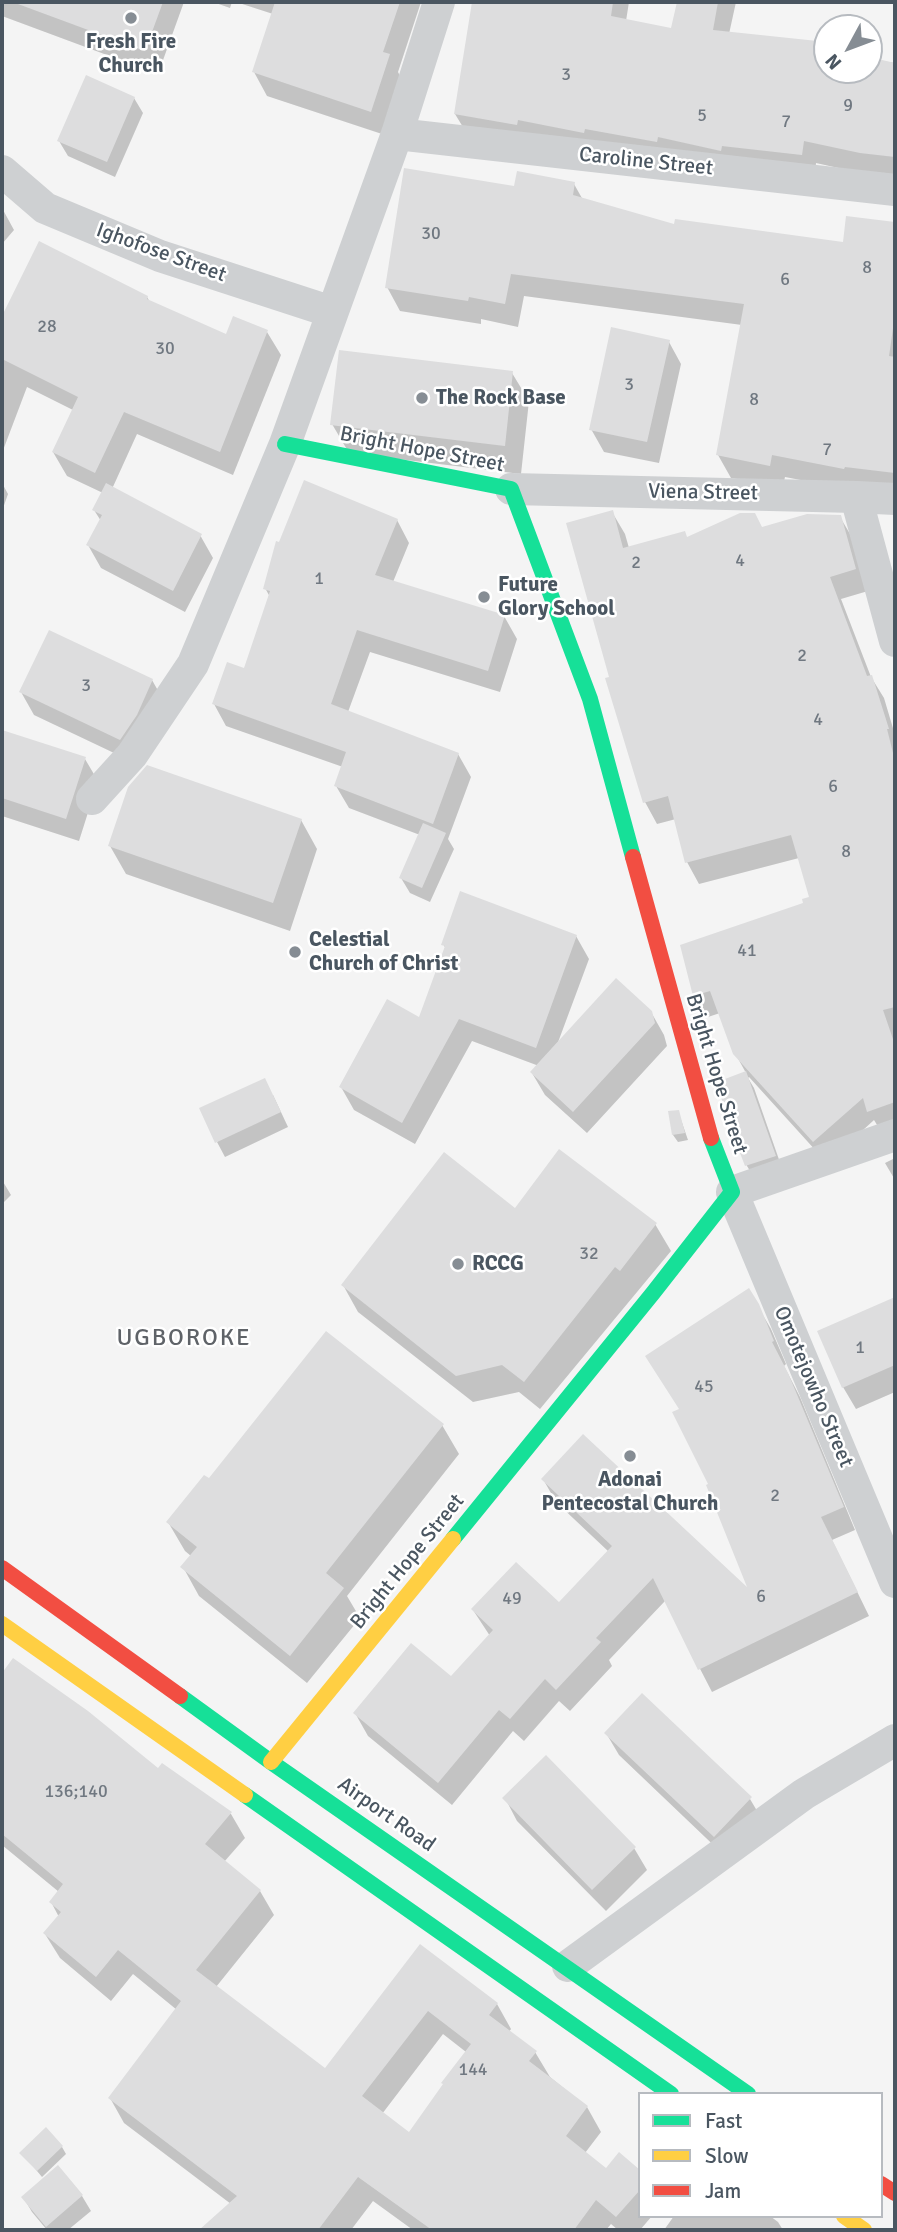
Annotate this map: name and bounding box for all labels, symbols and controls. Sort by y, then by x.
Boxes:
marker: Fresh Fire Church [123,10,139,26]
north arrow [813,14,883,84]
place label: Fresh Fire Church [86,29,176,79]
text: N [820,49,847,74]
house number: 3 [561,64,571,86]
house number: 9 [843,95,853,117]
house number: 5 [697,105,707,127]
house number: 7 [781,111,791,133]
street label: Caroline Street [578,142,714,182]
street label: Ighofose Street [93,218,229,288]
house number: 30 [421,223,441,245]
house number: 8 [862,257,872,279]
house number: 6 [780,269,790,291]
house number: 28 [37,316,57,338]
house number: 30 [155,338,175,360]
house number: 3 [624,374,634,396]
place label: The Rock Base [436,385,566,411]
house number: 8 [749,389,759,411]
marker: The Rock Base [414,390,430,406]
street label: Bright Hope Street [338,422,506,478]
house number: 7 [822,439,832,461]
street label: Viena Street [648,479,758,507]
house number: 4 [735,550,745,572]
house number: 2 [631,552,641,574]
house number: 1 [314,568,324,590]
place label: Future Glory School [498,572,615,622]
marker: Future Glory School [476,589,492,605]
house number: 2 [797,645,807,667]
house number: 3 [81,675,91,697]
house number: 4 [813,709,823,731]
house number: 6 [828,776,838,798]
house number: 8 [841,841,851,863]
place label: Celestial Church of Christ [309,927,458,977]
house number: 41 [737,940,757,962]
marker: Celestial Church of Christ [287,944,303,960]
street label: Bright Hope Street [680,991,752,1157]
house number: 32 [579,1243,599,1265]
place label: RCCG [472,1251,524,1277]
marker: RCCG [450,1256,466,1272]
street label: Omotejowho Street [768,1303,858,1471]
district label: UGBOROKE [117,1325,251,1353]
house number: 1 [855,1337,865,1359]
house number: 45 [694,1376,714,1398]
marker: Adonai Pentecostal Church [622,1448,638,1464]
place label: Adonai Pentecostal Church [542,1467,718,1517]
house number: 2 [770,1485,780,1507]
street label: Bright Hope Street [346,1489,470,1635]
house number: 6 [756,1586,766,1608]
house number: 49 [502,1588,522,1610]
street label: Airport Road [332,1772,440,1858]
house number: 136;140 [44,1781,108,1803]
house number: 144 [458,2059,488,2081]
legend [638,2092,883,2218]
text: Fast [705,2108,742,2134]
text: Slow [705,2143,749,2169]
text: Jam [705,2178,741,2204]

